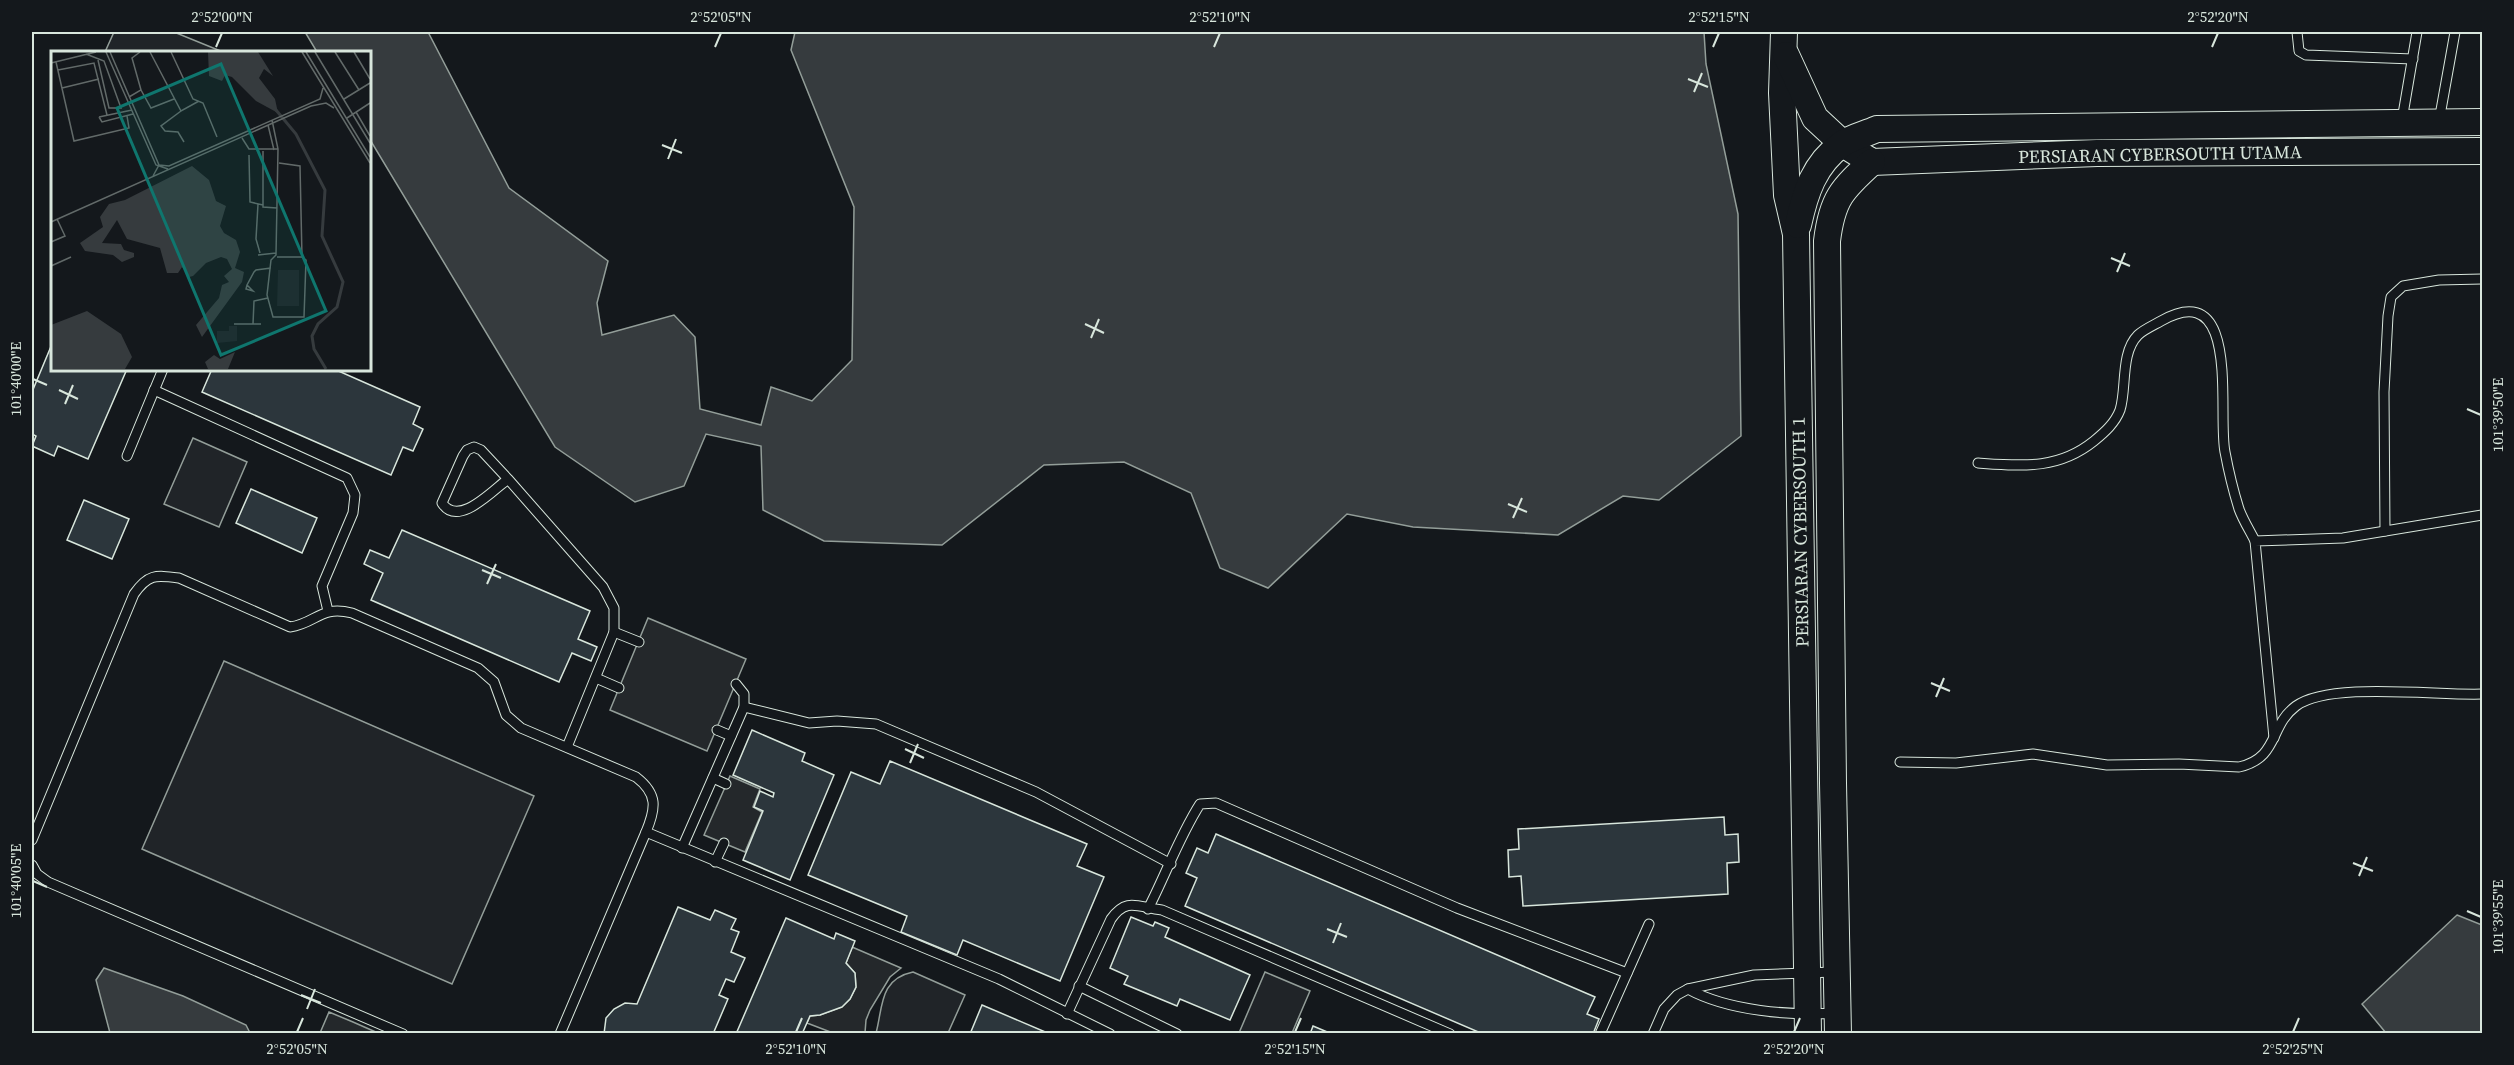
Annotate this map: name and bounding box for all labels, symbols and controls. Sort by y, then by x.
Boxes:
text: 2°52'00"N [191,6,253,27]
text: 2°52'05"N [690,6,752,27]
text: 2°52'10"N [1189,6,1251,27]
text: 2°52'15"N [1688,6,1750,27]
text: 2°52'20"N [2187,6,2249,27]
inset map [51,51,370,370]
street label: PERSIARAN CYBERSOUTH UTAMA [2018,139,2302,169]
text: 101°40'00"E [5,342,26,416]
text: 101°39'50"E [2487,378,2508,452]
street label: PERSIARAN CYBERSOUTH 1 [1785,417,1815,647]
text: 101°40'05"E [5,844,26,918]
text: 101°39'55"E [2487,880,2508,954]
text: 2°52'05"N [266,1038,328,1059]
text: 2°52'10"N [765,1038,827,1059]
text: 2°52'15"N [1264,1038,1326,1059]
text: 2°52'20"N [1763,1038,1825,1059]
text: 2°52'25"N [2262,1038,2324,1059]

